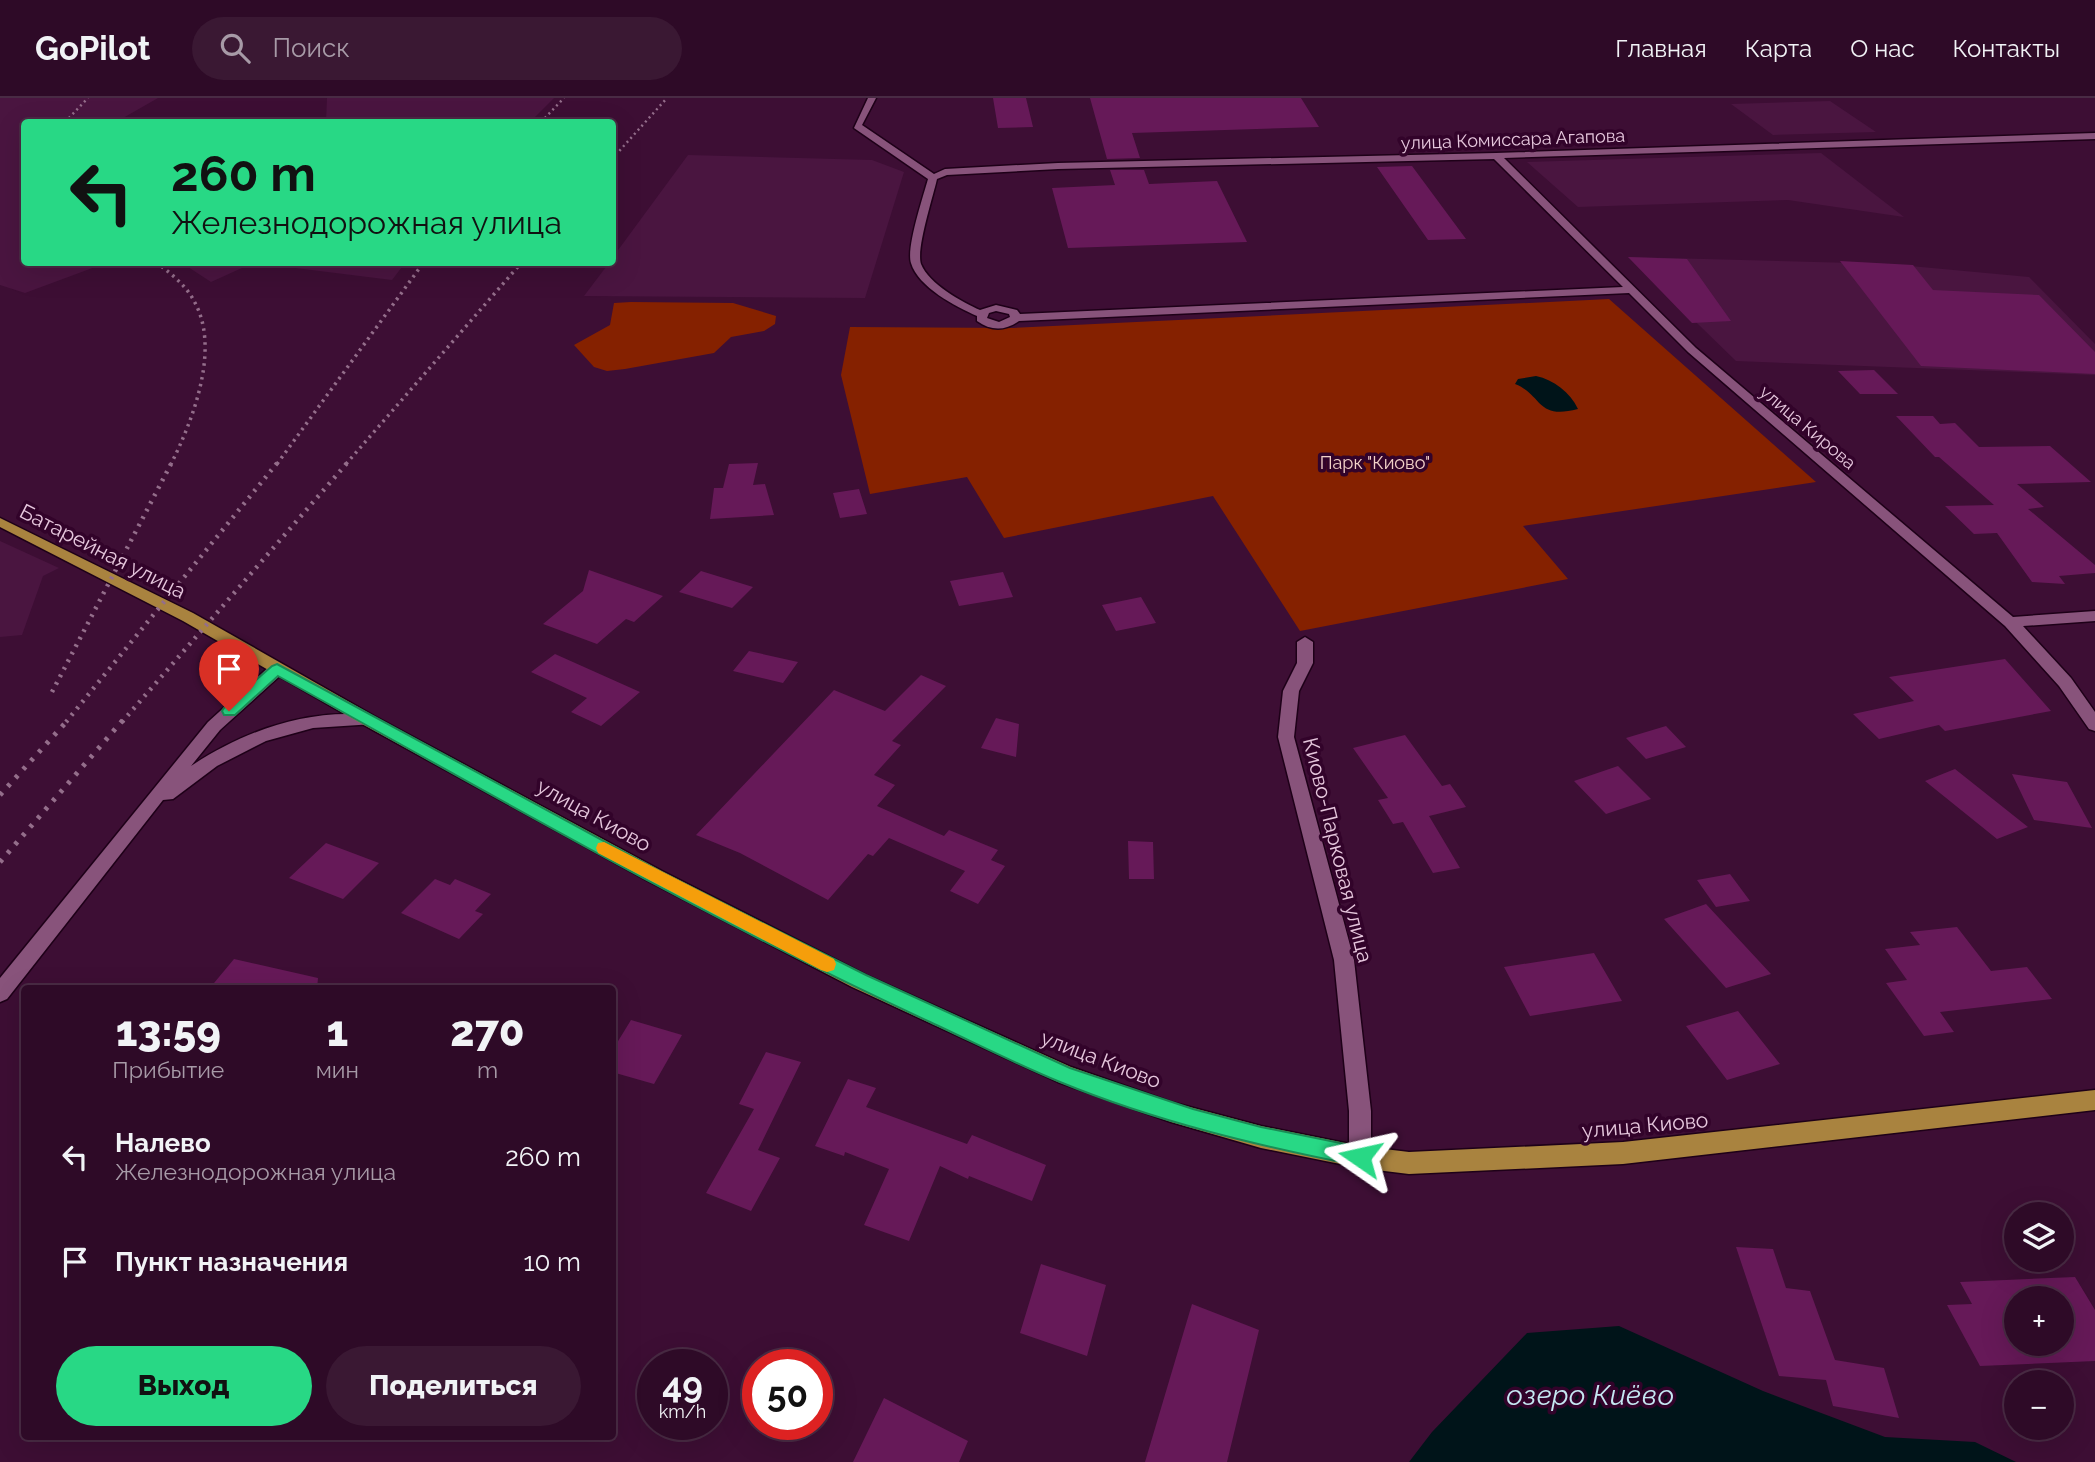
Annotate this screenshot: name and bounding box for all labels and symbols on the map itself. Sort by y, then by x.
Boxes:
street label: улица Комиссара Агапова [1400,125,1626,153]
street label: улица Кирова [1756,381,1860,473]
park label: Парк "Киово" [1320,452,1430,473]
street label: Батарейная улица [16,498,190,604]
pin [199,639,259,711]
street label: Киово-Парковая улица [1298,735,1378,965]
street label: улица Киово [532,773,656,857]
street label: улица Киово [1037,1025,1165,1093]
street label: улица Киово [1581,1107,1709,1143]
position arrow [1323,1120,1397,1194]
speed limit sign: 50 [742,1349,833,1440]
water label: озеро Киёво [1506,1379,1674,1412]

